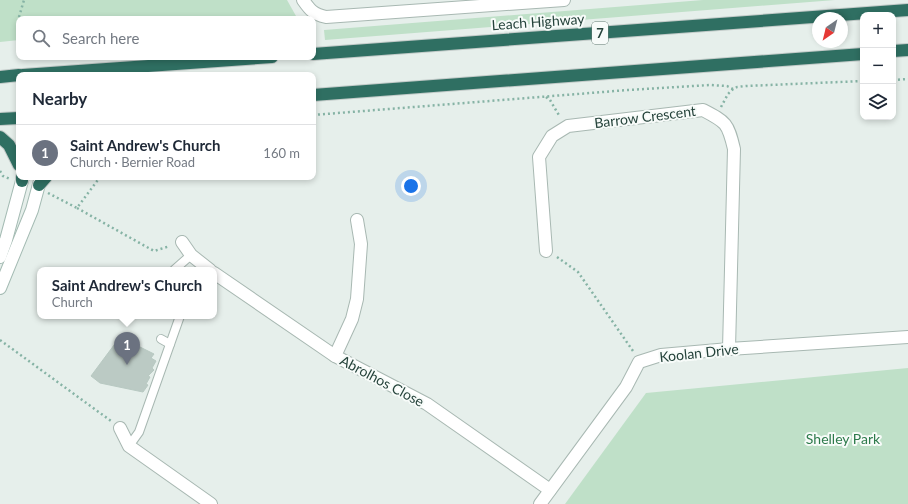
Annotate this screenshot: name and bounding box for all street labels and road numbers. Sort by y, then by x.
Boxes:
street label: Leach Highway [491,10,586,33]
road number: 7 [592,22,608,44]
street label: Barrow Crescent [593,102,697,131]
street label: Koolan Drive [658,340,739,365]
street label: Abrolhos Close [337,351,427,410]

